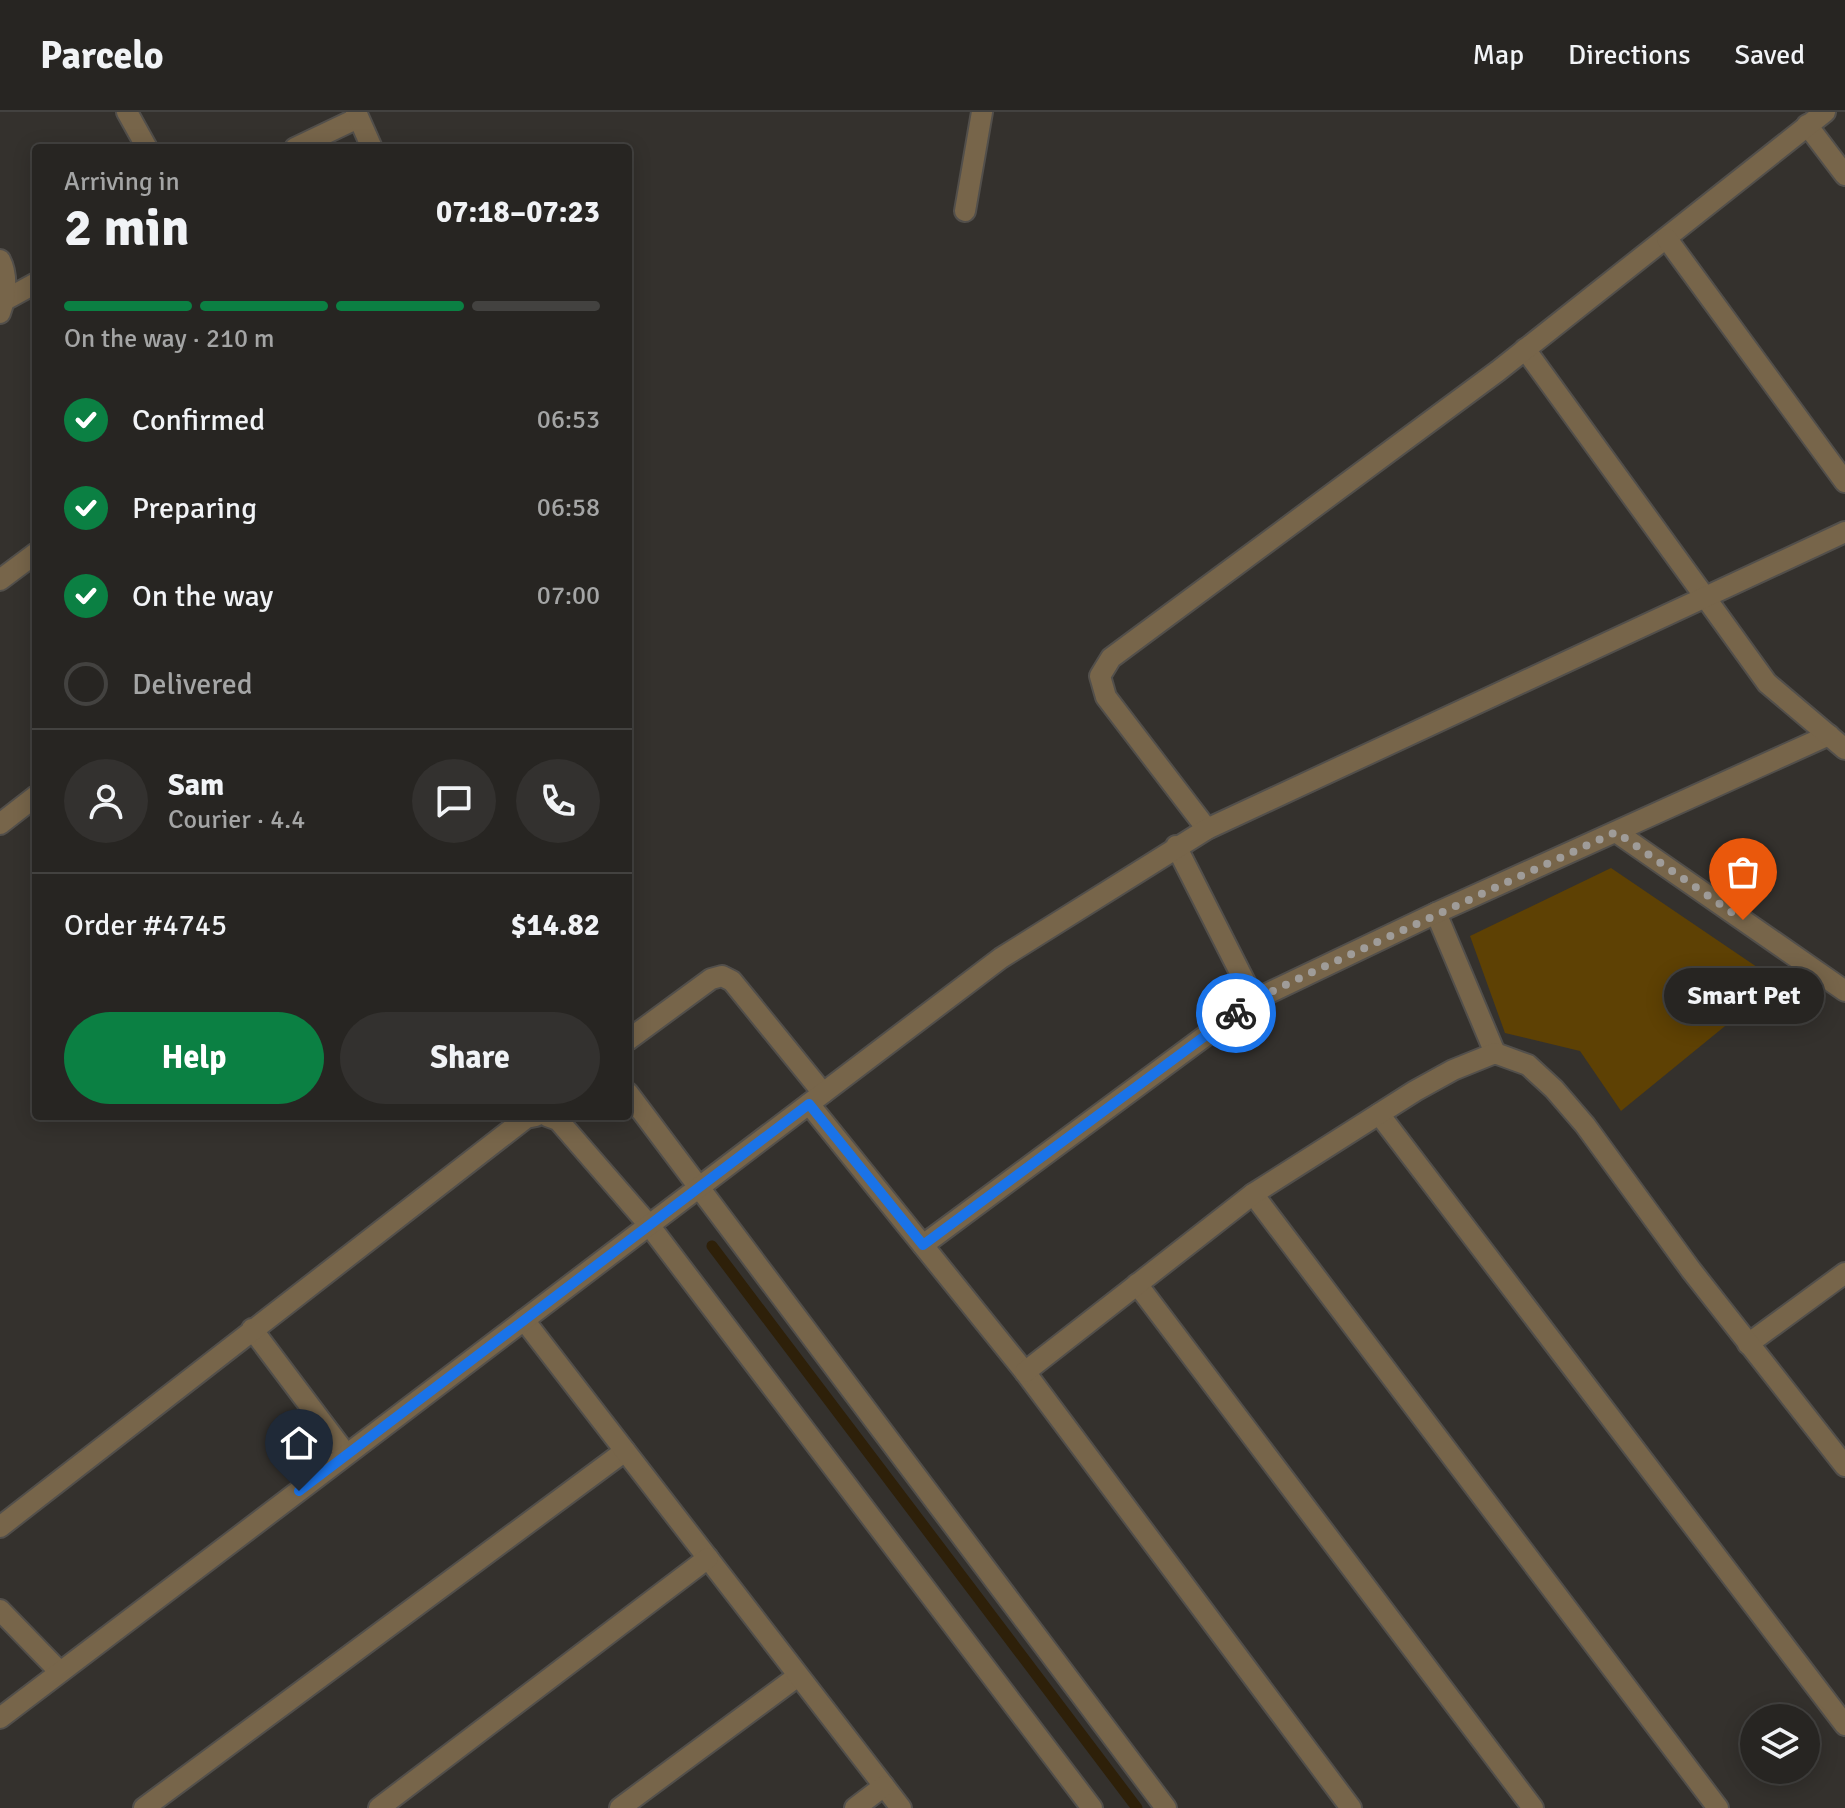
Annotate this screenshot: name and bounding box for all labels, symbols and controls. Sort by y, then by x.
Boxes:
text: Parcelo [40,32,164,79]
text: Map [1472,38,1524,72]
text: Directions [1568,38,1690,72]
text: Saved [1734,38,1805,72]
text: Arriving in [64,166,180,198]
text: 07:18–07:23 [436,194,600,231]
text: 2 min [64,196,190,260]
text: On the way · 210 m [64,323,274,355]
icon: check [64,398,108,442]
text: Confirmed [132,402,265,439]
text: 06:53 [537,404,600,436]
icon: check [64,486,108,530]
text: Preparing [132,490,257,527]
text: 06:58 [537,492,600,524]
icon: check [64,574,108,618]
text: On the way [132,578,273,615]
text: 07:00 [537,580,600,612]
text: Delivered [132,666,253,703]
button: person [64,759,148,843]
button: chat [412,759,496,843]
button: phone [516,759,600,843]
text: Sam [168,767,224,804]
text: Courier · 4.4 [168,804,305,836]
pin [1709,838,1777,920]
icon: bag [1721,850,1765,894]
text: Order #4745 [64,907,227,944]
text: $14.82 [510,907,600,944]
callout: Smart Pet [1663,968,1823,1024]
courier [1196,973,1276,1053]
text: Smart Pet [1688,980,1800,1012]
icon: bike [1214,991,1258,1035]
button: Help [64,1012,324,1104]
button: Share [340,1012,600,1104]
pin [265,1409,333,1491]
icon: home [277,1421,321,1465]
map controls [1740,1704,1820,1784]
button: layers [1740,1704,1820,1784]

